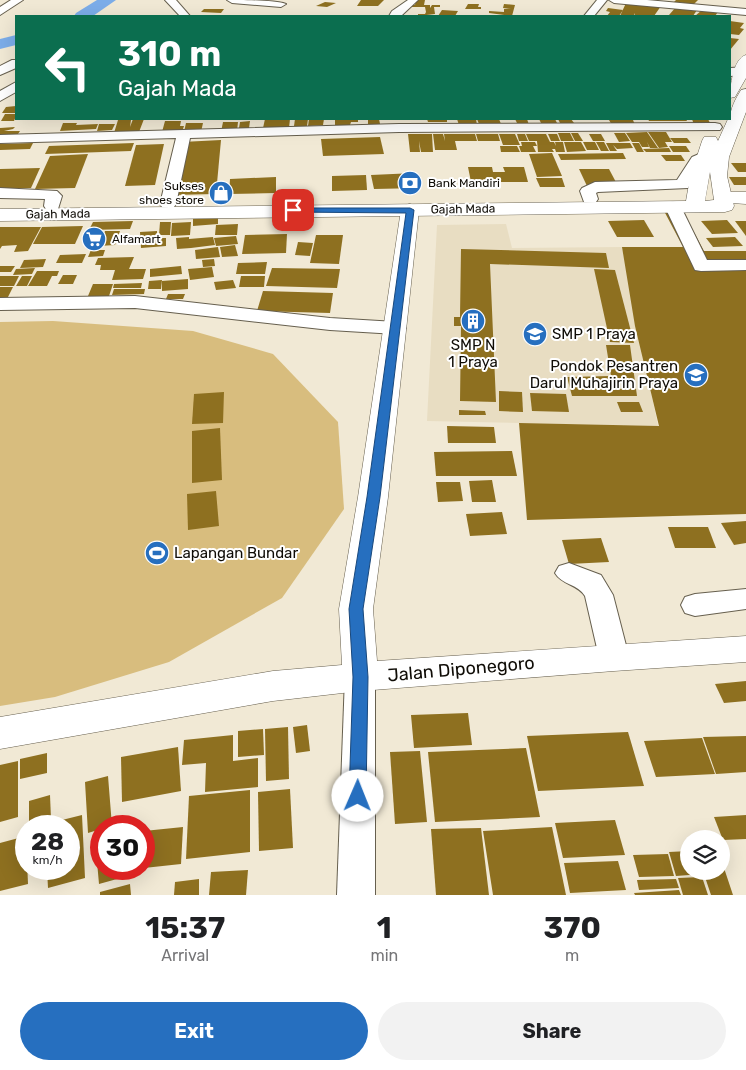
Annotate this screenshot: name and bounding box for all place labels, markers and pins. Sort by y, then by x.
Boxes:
bank icon: Bank Mandiri [397,170,423,196]
place label: Bank Mandiri [428,176,500,190]
place label: Sukses shoes store [139,179,204,207]
shop icon: Sukses shoes store [208,180,234,206]
pin [272,189,314,231]
supermarket icon: Alfamart [81,226,107,252]
place label: Alfamart [112,232,161,246]
building icon: SMP N 1 Praya [460,308,486,334]
school or university icon: SMP 1 Praya [522,321,548,347]
place label: SMP 1 Praya [552,325,636,343]
place label: SMP N 1 Praya [448,336,498,371]
place label: Pondok Pesantren Darul Muhajirin Praya [530,357,678,392]
school or university icon: Pondok Pesantren Darul Muhajirin Praya [683,362,709,388]
sports icon: Lapangan Bundar [144,540,170,566]
place label: Lapangan Bundar [174,544,298,562]

